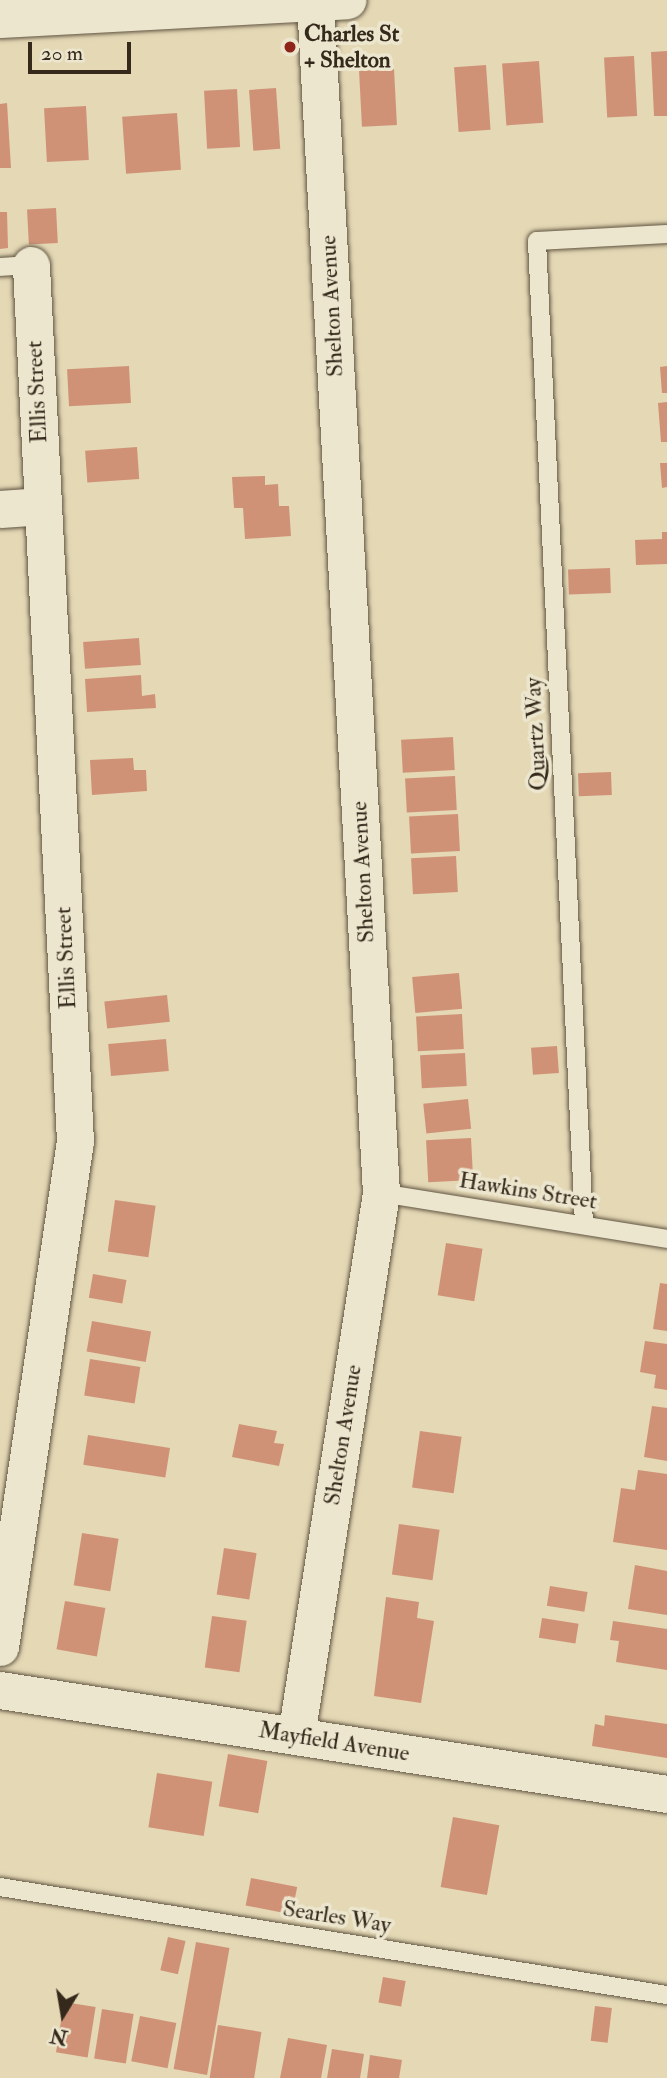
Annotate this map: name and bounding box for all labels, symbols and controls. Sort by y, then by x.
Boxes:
place label: Charles St + Shelton [304,20,399,74]
scale bar [32,28,135,72]
marker: Charles St + Shelton [282,39,298,55]
text: 20 m [41,40,83,67]
street label: Shelton Avenue [315,234,349,378]
street label: Ellis Street [21,340,53,444]
street label: Quartz Way [519,677,553,791]
street label: Shelton Avenue [346,800,380,944]
street label: Ellis Street [50,906,82,1010]
street label: Hawkins Street [457,1166,599,1216]
street label: Shelton Avenue [318,1363,368,1507]
street label: Mayfield Avenue [257,1716,411,1768]
street label: Searles Way [281,1895,393,1939]
north arrow [28,1980,98,2050]
text: N [48,2022,70,2049]

